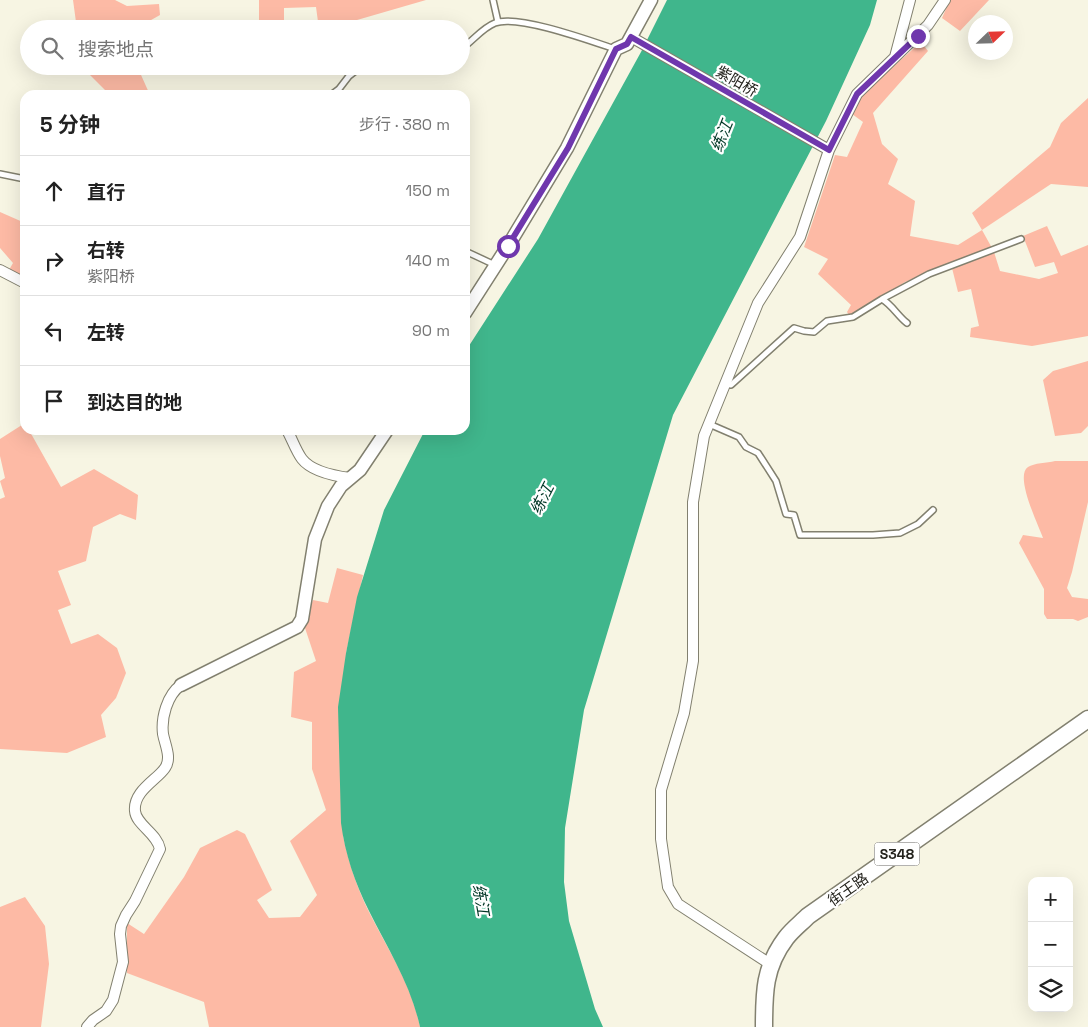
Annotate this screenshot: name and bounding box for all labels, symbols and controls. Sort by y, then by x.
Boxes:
north arrow [968,15,1013,60]
search box [20,20,470,75]
route end [907,25,930,48]
icon: search [38,34,66,62]
text: 搜索地点 [78,37,154,62]
street label: 紫阳桥 [713,62,761,100]
text: 5 分钟 [40,111,100,138]
text: 步行 · 380 m [359,114,450,135]
water label: 练江 [706,115,738,155]
icon: ahead [40,177,68,205]
text: 直行 [87,180,125,205]
text: 150 m [406,180,450,201]
route start [497,235,520,258]
text: 右转 [87,238,125,263]
icon: right [40,247,68,275]
text: 140 m [405,250,450,271]
text: 紫阳桥 [87,266,135,287]
icon: left [40,317,68,345]
text: 左转 [87,320,125,345]
text: 90 m [412,320,450,341]
icon: arrive [40,387,68,415]
text: 到达目的地 [87,390,182,415]
water label: 练江 [525,478,560,518]
road number: S348 [874,842,920,866]
street label: 街王路 [824,868,872,910]
map controls [1028,877,1073,1012]
button: + [1028,877,1073,922]
water label: 练江 [468,882,494,920]
button: − [1028,922,1073,967]
button: layers [1028,967,1073,1012]

